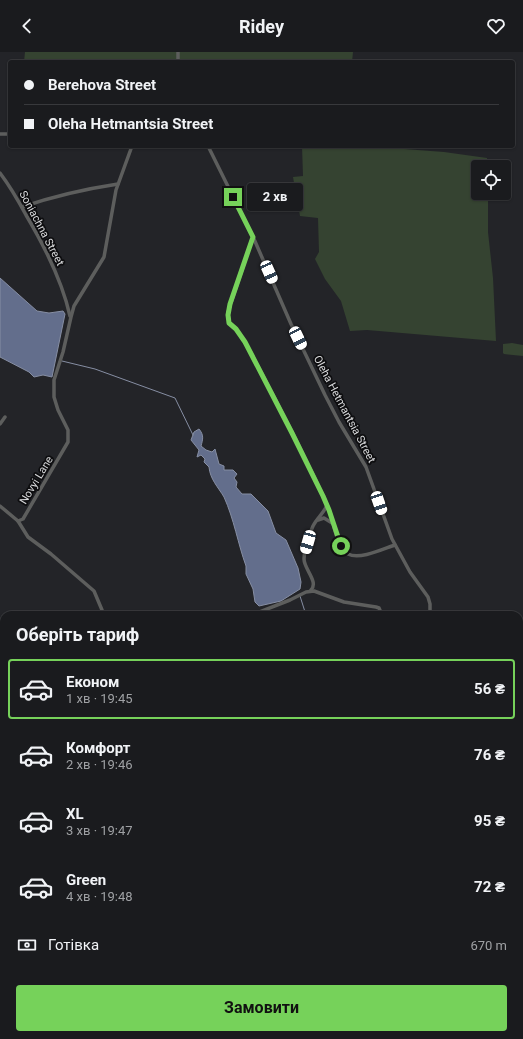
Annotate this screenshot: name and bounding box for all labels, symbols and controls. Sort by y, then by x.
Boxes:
icon: back [16,15,38,37]
icon: heart [485,15,507,37]
text: Ridey [239,16,284,37]
text: Berehova Street [48,76,156,94]
text: Oleha Hetmantsia Street [48,115,213,133]
map controls [471,160,511,200]
button: locate [471,160,511,200]
callout: 2 хв [247,183,303,211]
street label: Soniachna Street [16,188,67,268]
route end [224,188,242,206]
text: 2 хв [263,189,287,204]
car [259,259,279,285]
car [287,325,309,351]
street label: Oleha Hetmantsia Street [311,353,379,465]
street label: Novyi Lane [17,454,56,507]
car [369,490,389,516]
car [299,529,317,555]
route start [332,537,350,555]
text: Оберіть тариф [16,624,139,645]
icon: car [18,671,54,707]
text: Економ [66,673,119,691]
text: 56 ₴ [474,680,505,698]
text: 1 хв · 19:45 [66,691,133,706]
icon: car [18,737,54,773]
text: Комфорт [66,739,130,757]
text: 76 ₴ [474,746,505,764]
text: 2 хв · 19:46 [66,757,133,772]
icon: car [18,803,54,839]
text: XL [66,805,84,823]
text: 95 ₴ [474,812,505,830]
text: 3 хв · 19:47 [66,823,133,838]
icon: car [18,869,54,905]
text: Green [66,871,106,889]
text: 72 ₴ [474,878,505,896]
text: 4 хв · 19:48 [66,889,133,904]
icon: cash [16,934,38,956]
text: Готівка [48,936,99,954]
text: 670 m [470,938,507,953]
button: Замовити [16,985,507,1031]

